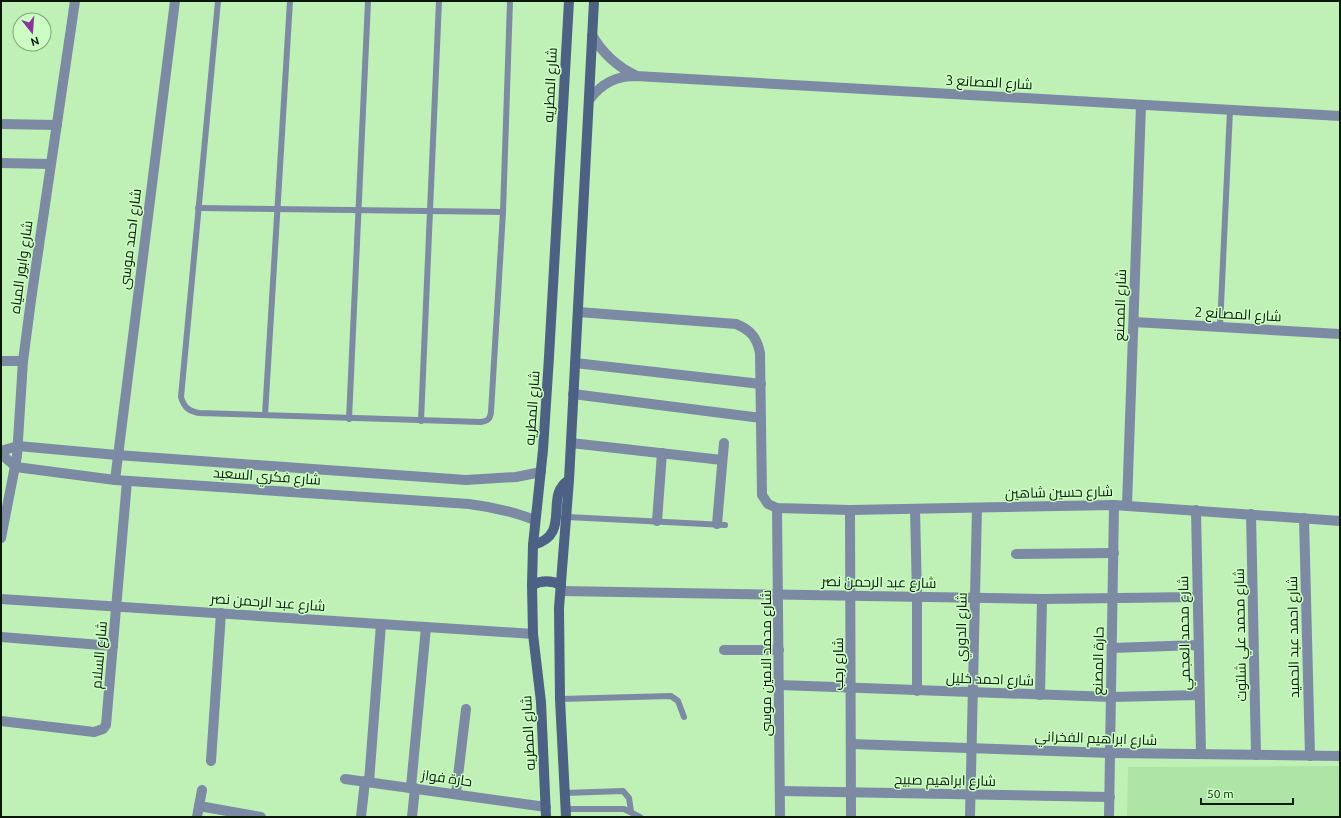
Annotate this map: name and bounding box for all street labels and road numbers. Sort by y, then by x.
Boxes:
street label: شارع المطريه [540,47,561,123]
street label: شارع المصانع 3 [945,72,1033,93]
street label: شارع احمد موسى [116,188,145,291]
street label: شارع وابور المياه [7,219,36,315]
street label: شارع المصنع [1111,269,1130,341]
street label: شارع المصانع 2 [1194,304,1282,325]
street label: شارع المطريه [521,370,544,446]
street label: شارع فكري السعيد [212,464,322,492]
street label: شارع حسين شاهين [1005,483,1113,502]
street label: شارع محمد علي شلتوت [1231,568,1253,702]
street label: شارع عبد الرحمن نصر [820,573,937,592]
street label: شارع محمد العجمي [1175,575,1197,690]
street label: شارع احمد عبد الحميد [1284,576,1303,698]
street label: شارع عبد الرحمن نصر [209,590,326,615]
street label: شارع محمد الامين موسى [758,590,775,736]
street label: شارع الدوري [952,592,974,662]
street label: شارع السلام [88,620,112,690]
street label: حارة المصنع [1089,626,1108,696]
street label: شارع رجب [830,637,847,691]
street label: شارع احمد خليل [946,669,1034,690]
street label: شارع المطريه [518,695,539,771]
street label: شارع ابراهيم الفخراني [1034,728,1158,752]
street label: حارة فواز [420,766,473,789]
street label: شارع ابراهيم صبيح [894,771,996,791]

